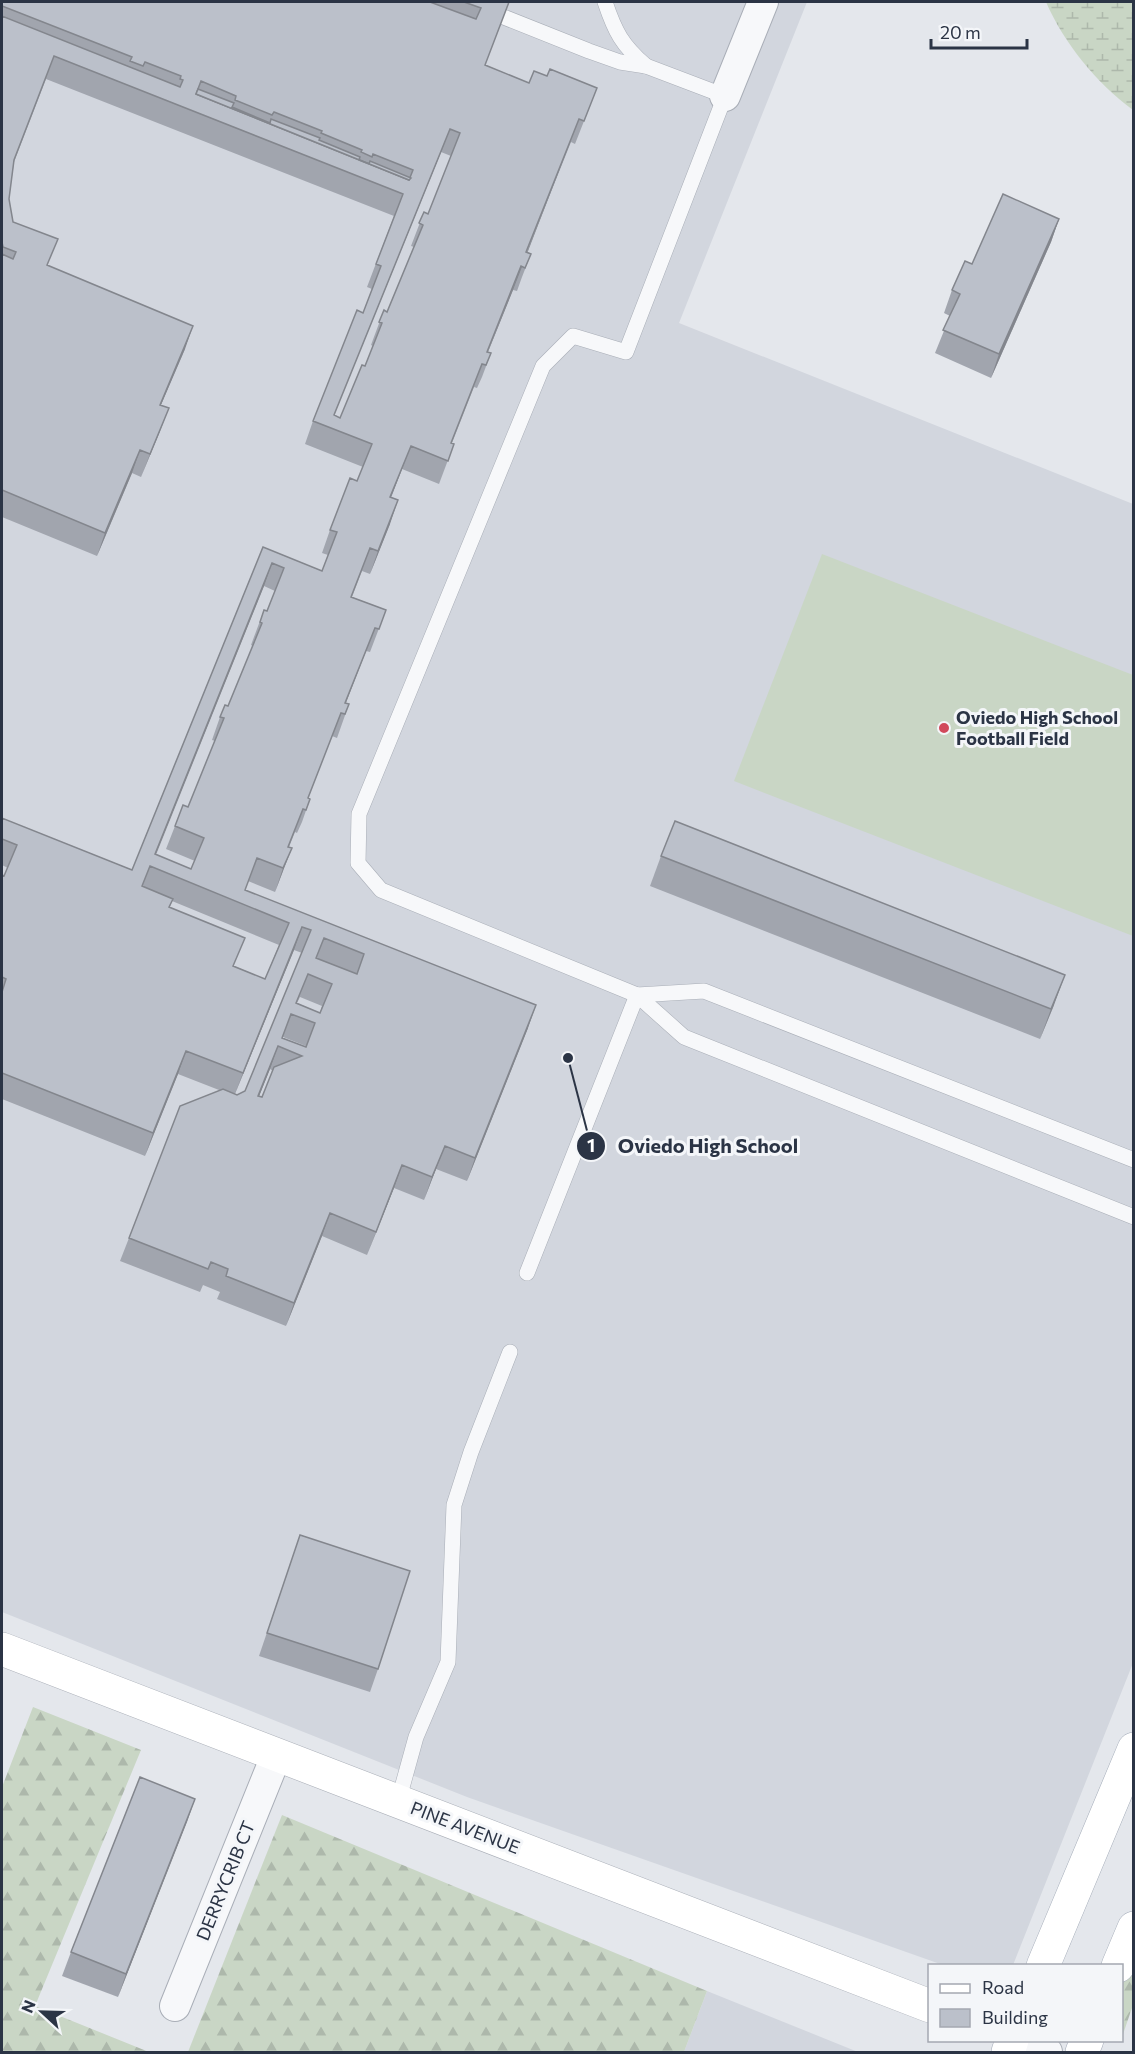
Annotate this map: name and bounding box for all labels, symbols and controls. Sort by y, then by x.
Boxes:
scale bar [931,12,1027,50]
text: 20 m [940,21,981,43]
place label: Oviedo High School Football Field [956,706,1118,749]
marker: Oviedo High School Football Field [937,721,951,735]
callout: Oviedo High School [576,1127,810,1165]
text: Oviedo High School [618,1133,798,1157]
text: 1 [587,1134,595,1156]
street label: PINE AVENUE [407,1796,523,1858]
street label: DERRYCRIB CT [191,1818,259,1944]
legend [928,1964,1123,2042]
text: Road [982,1976,1024,1998]
north arrow [12,1982,72,2042]
text: N [17,1997,39,2015]
text: Building [982,2006,1048,2028]

